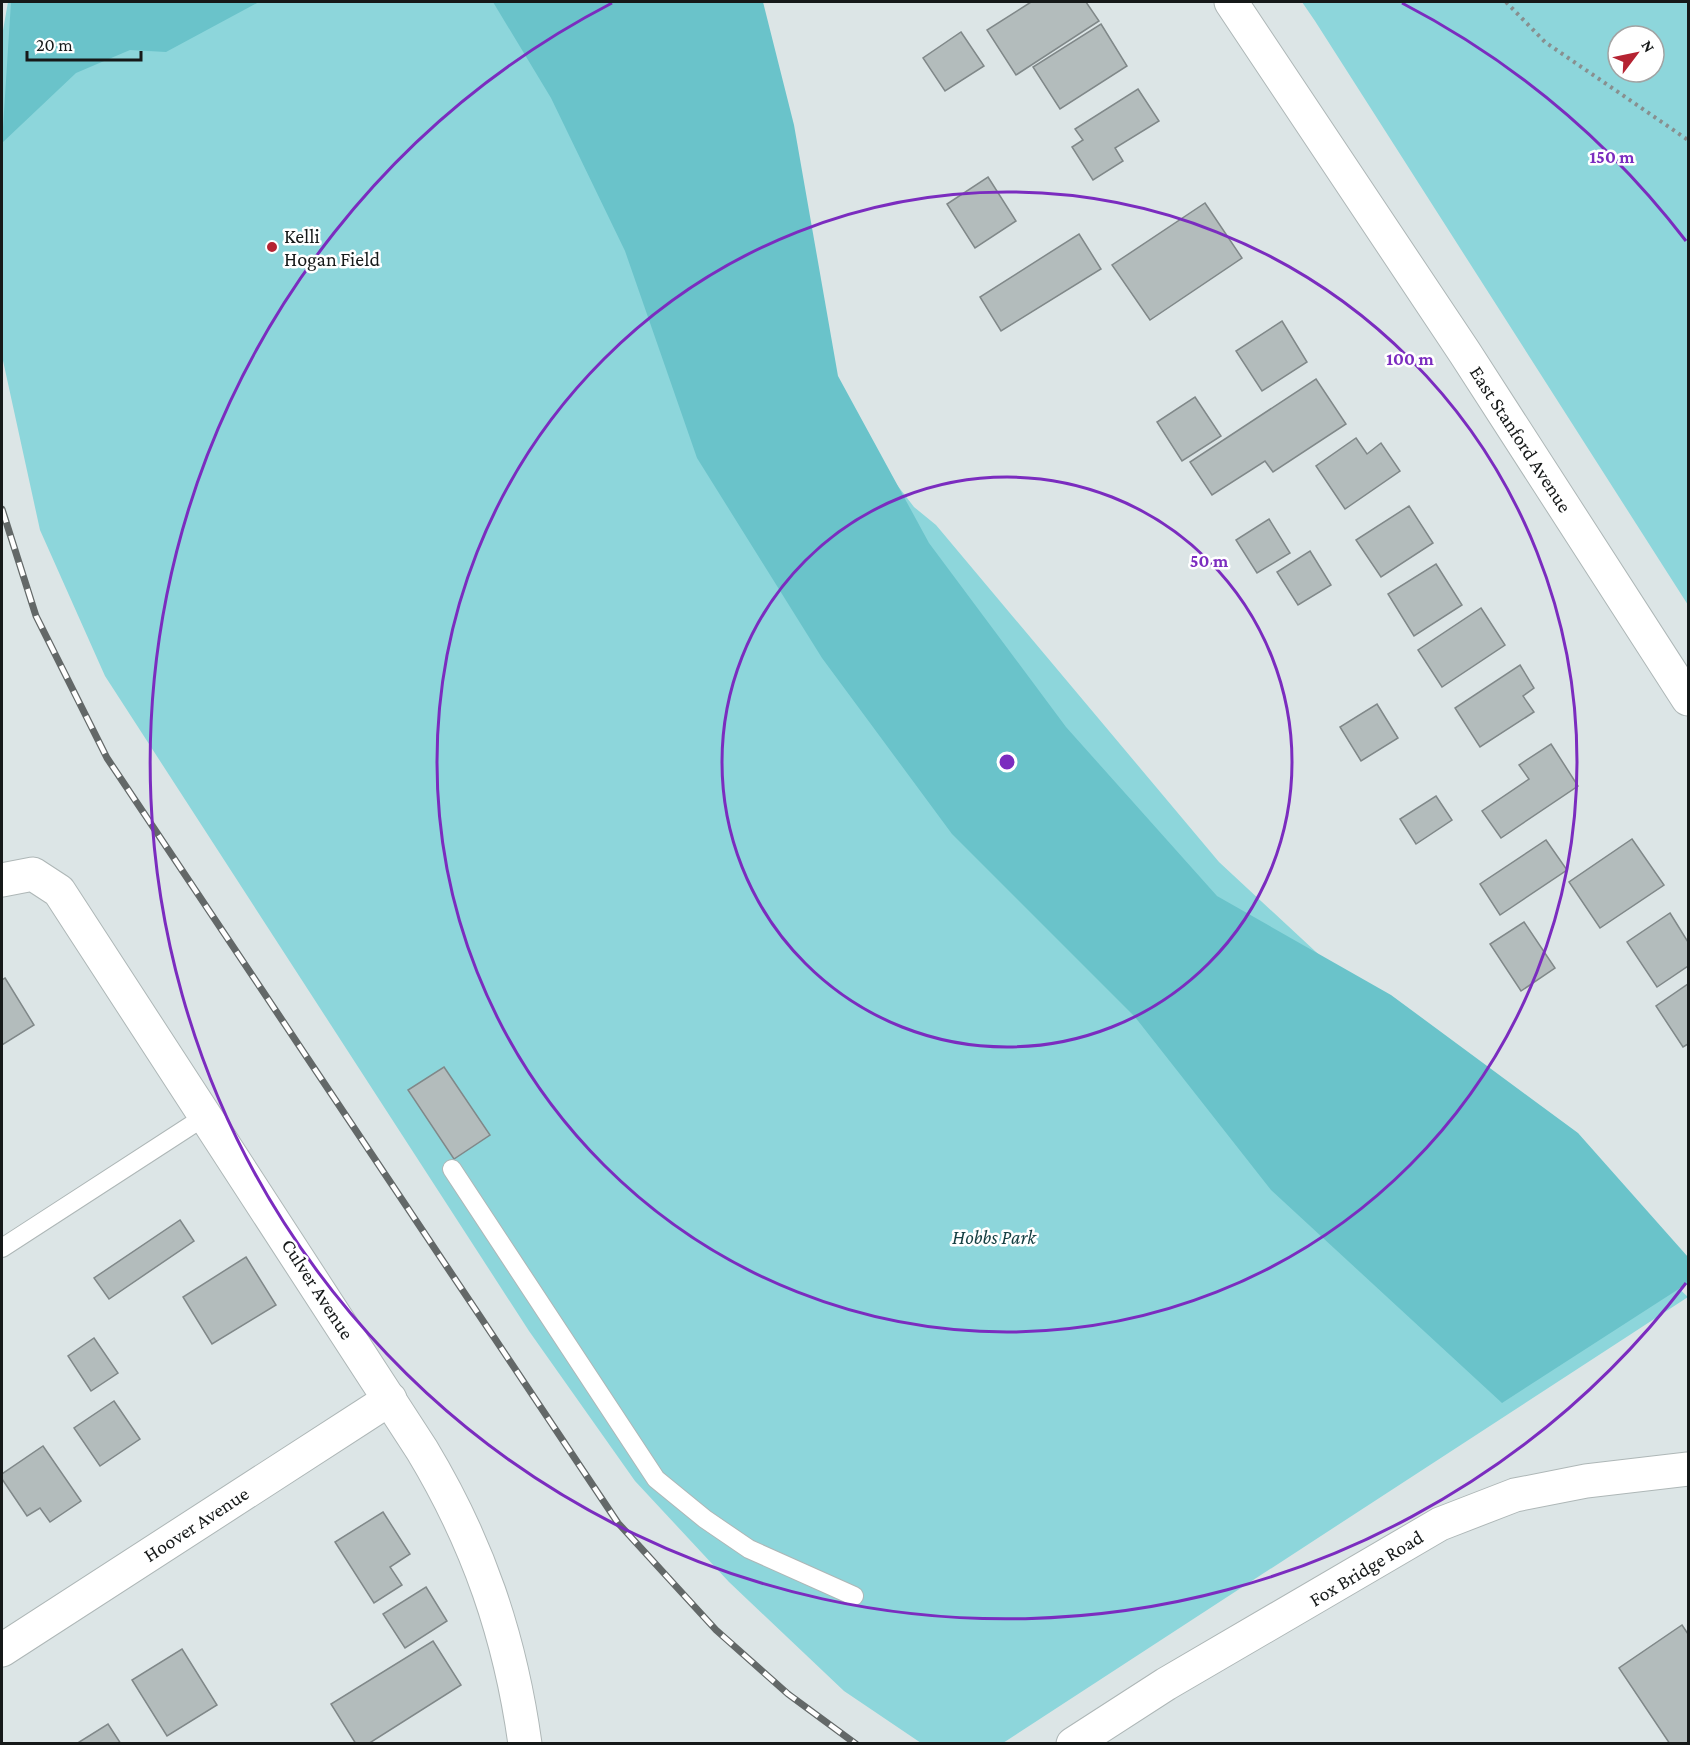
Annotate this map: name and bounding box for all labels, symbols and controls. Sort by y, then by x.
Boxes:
scale bar [27,24,141,62]
north arrow [1606,24,1666,84]
text: 20 m [36,35,73,55]
text: N [1638,37,1658,56]
text: 150 m [1589,147,1635,167]
place label: Kelli Hogan Field [284,225,380,271]
marker: Kelli Hogan Field [265,240,279,254]
text: 100 m [1386,349,1434,369]
street label: East Stanford Avenue [1466,362,1577,516]
text: 50 m [1190,551,1229,571]
centre of rings [997,752,1017,772]
park label: Hobbs Park [952,1226,1037,1248]
street label: Culver Avenue [277,1235,359,1343]
street label: Hoover Avenue [139,1482,253,1566]
street label: Fox Bridge Road [1305,1525,1428,1611]

